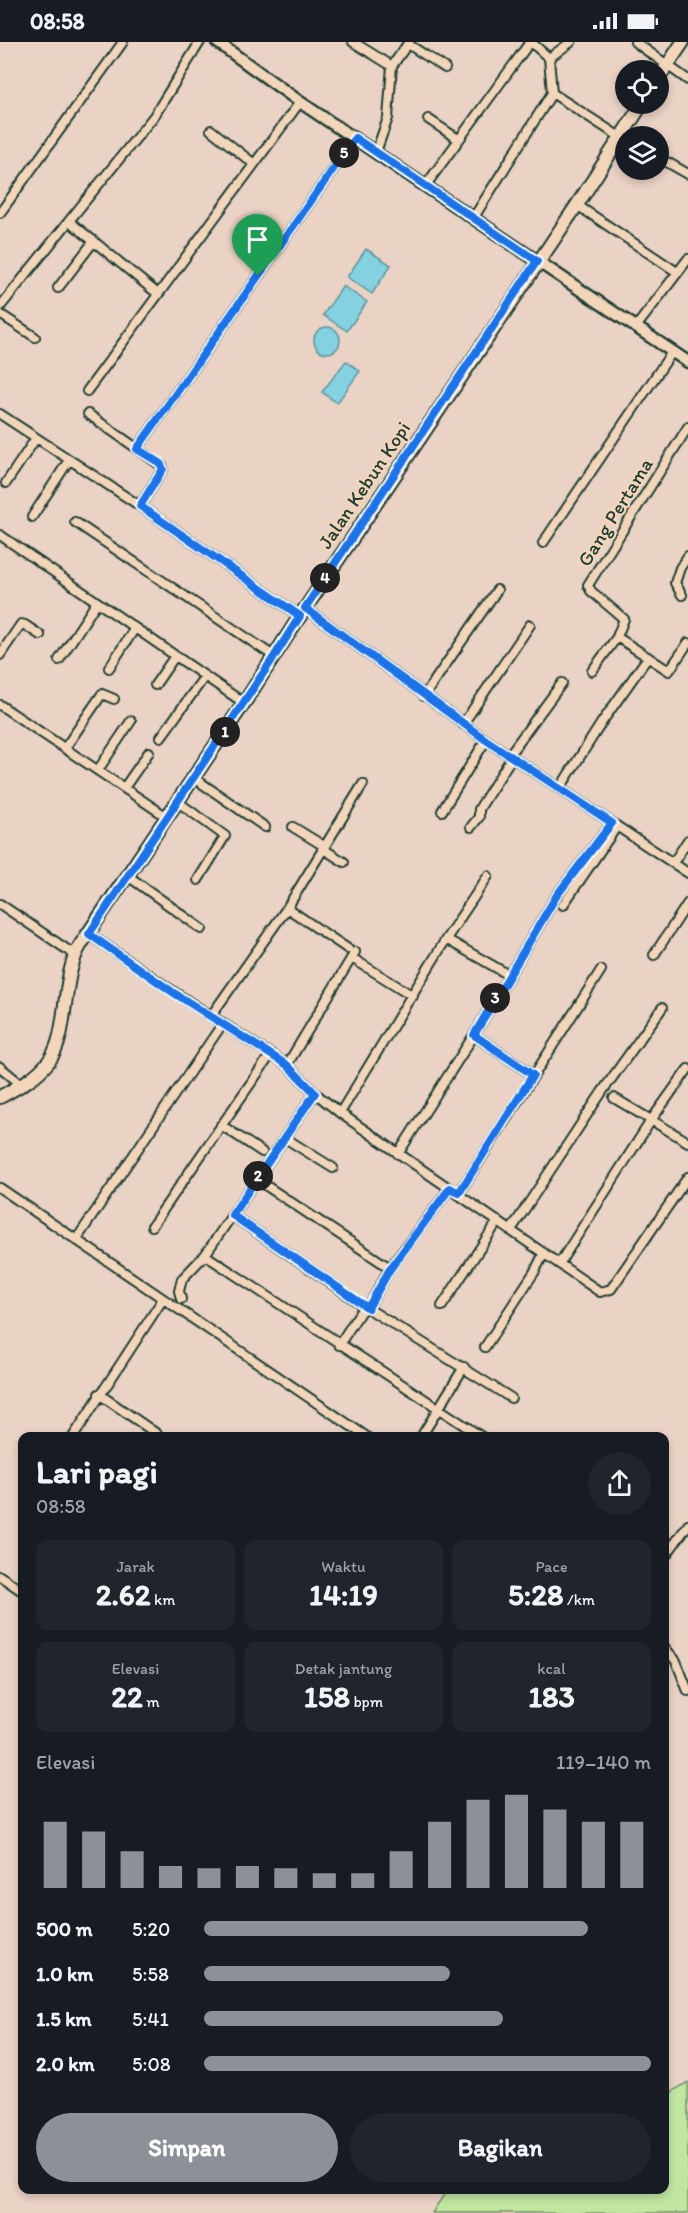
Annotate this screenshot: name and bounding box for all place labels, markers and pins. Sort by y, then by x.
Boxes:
pin: 5 [329,138,359,168]
pin [232,214,283,276]
pin: 4 [310,563,340,593]
pin: 1 [210,717,240,747]
pin: 3 [480,983,510,1013]
pin: 2 [243,1161,273,1191]

